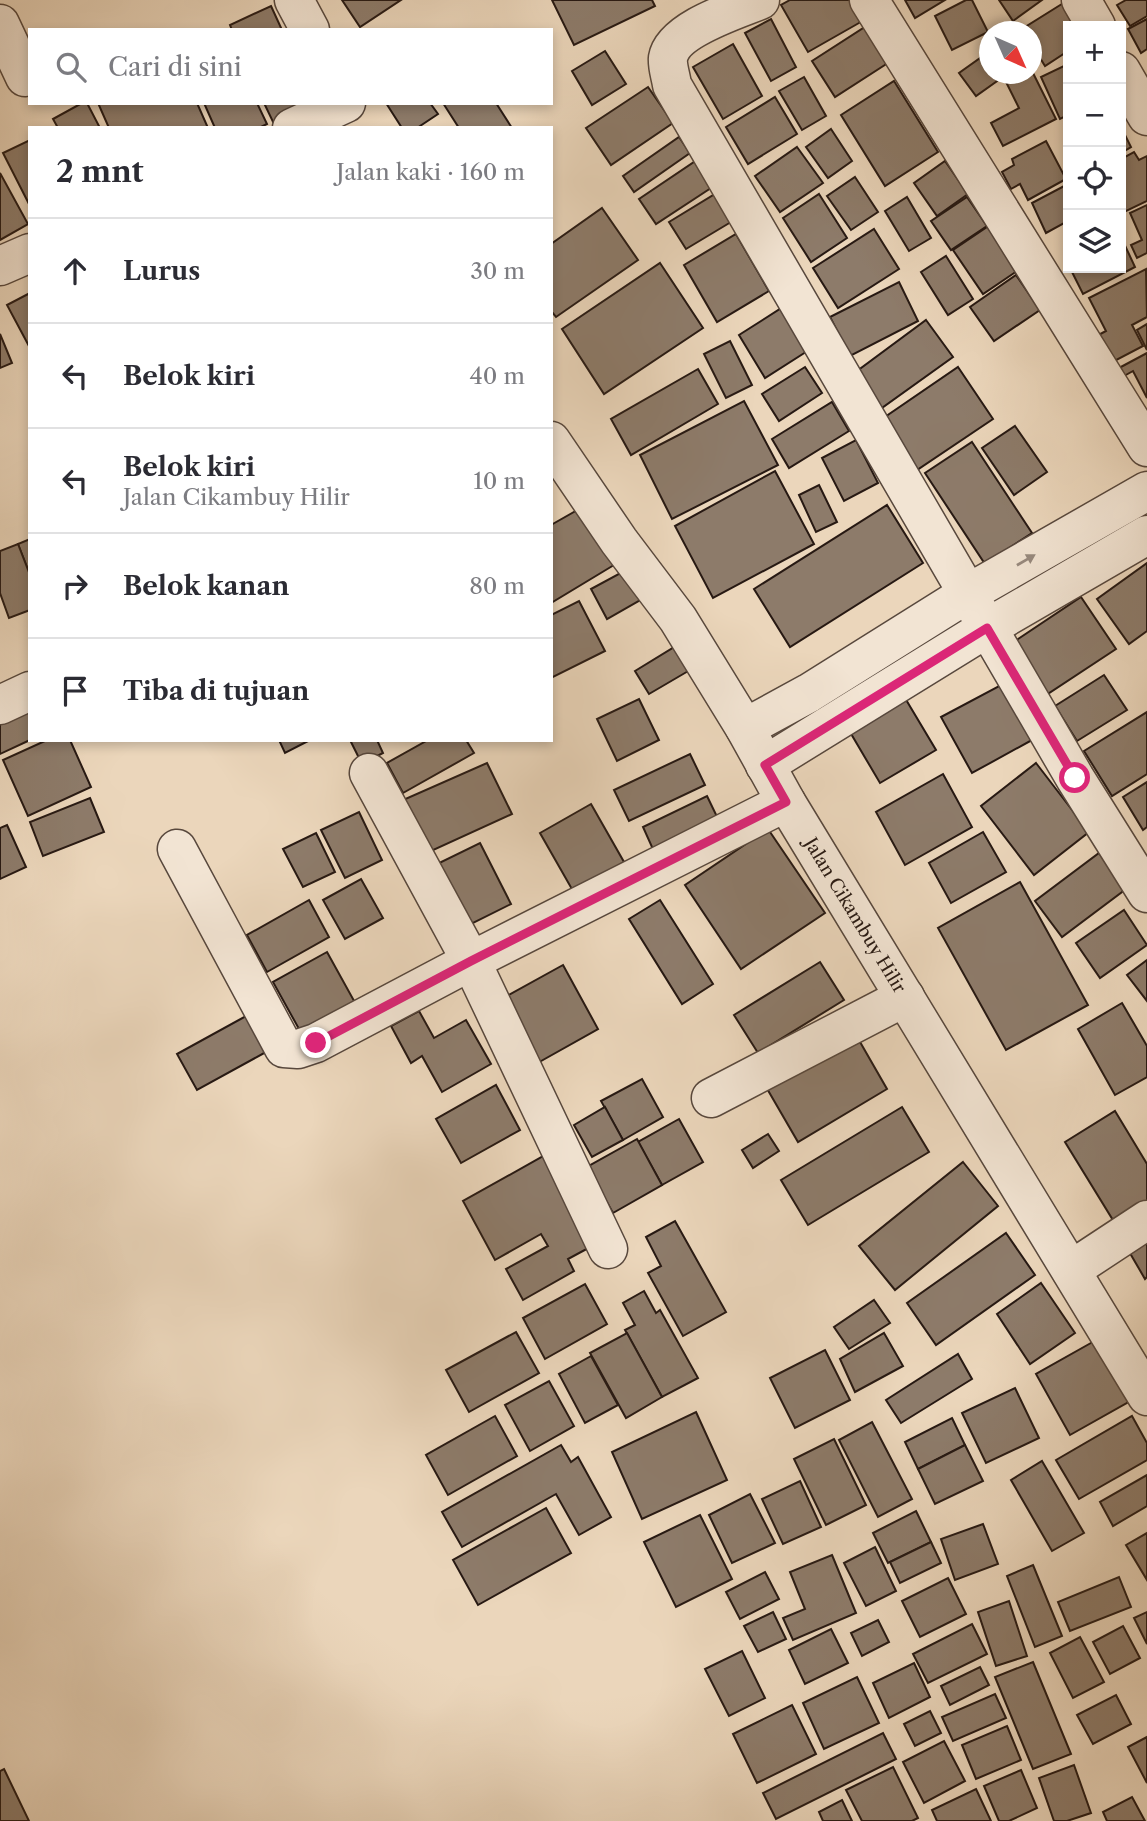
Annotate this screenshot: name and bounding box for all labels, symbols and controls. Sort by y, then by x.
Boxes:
north arrow [979,21,1042,84]
map controls [1063,21,1126,273]
button: + [1063,21,1126,84]
search box [28,28,553,105]
icon: search [52,48,90,86]
text: Cari di sini [108,51,242,83]
button: − [1063,84,1126,147]
button: locate [1063,147,1126,210]
text: 2 mnt [56,153,144,190]
text: Jalan kaki · 160 m [336,158,525,186]
button: layers [1063,210,1126,273]
icon: ahead [56,252,94,290]
text: Lurus [123,255,200,287]
text: 30 m [470,257,525,285]
icon: left [56,357,94,395]
text: Belok kiri [123,360,255,392]
text: 40 m [470,362,525,390]
text: Belok kiri [123,451,255,483]
icon: left [56,462,94,500]
text: 10 m [473,467,525,495]
text: Jalan Cikambuy Hilir [123,483,350,511]
one-way arrow [1017,554,1036,566]
icon: right [56,567,94,605]
text: Belok kanan [123,570,289,602]
text: 80 m [469,572,525,600]
icon: arrive [56,672,94,710]
text: Tiba di tujuan [123,675,309,707]
route start [1059,762,1090,793]
street label: Jalan Cikambuy Hilir [798,831,911,997]
route end [300,1027,331,1058]

